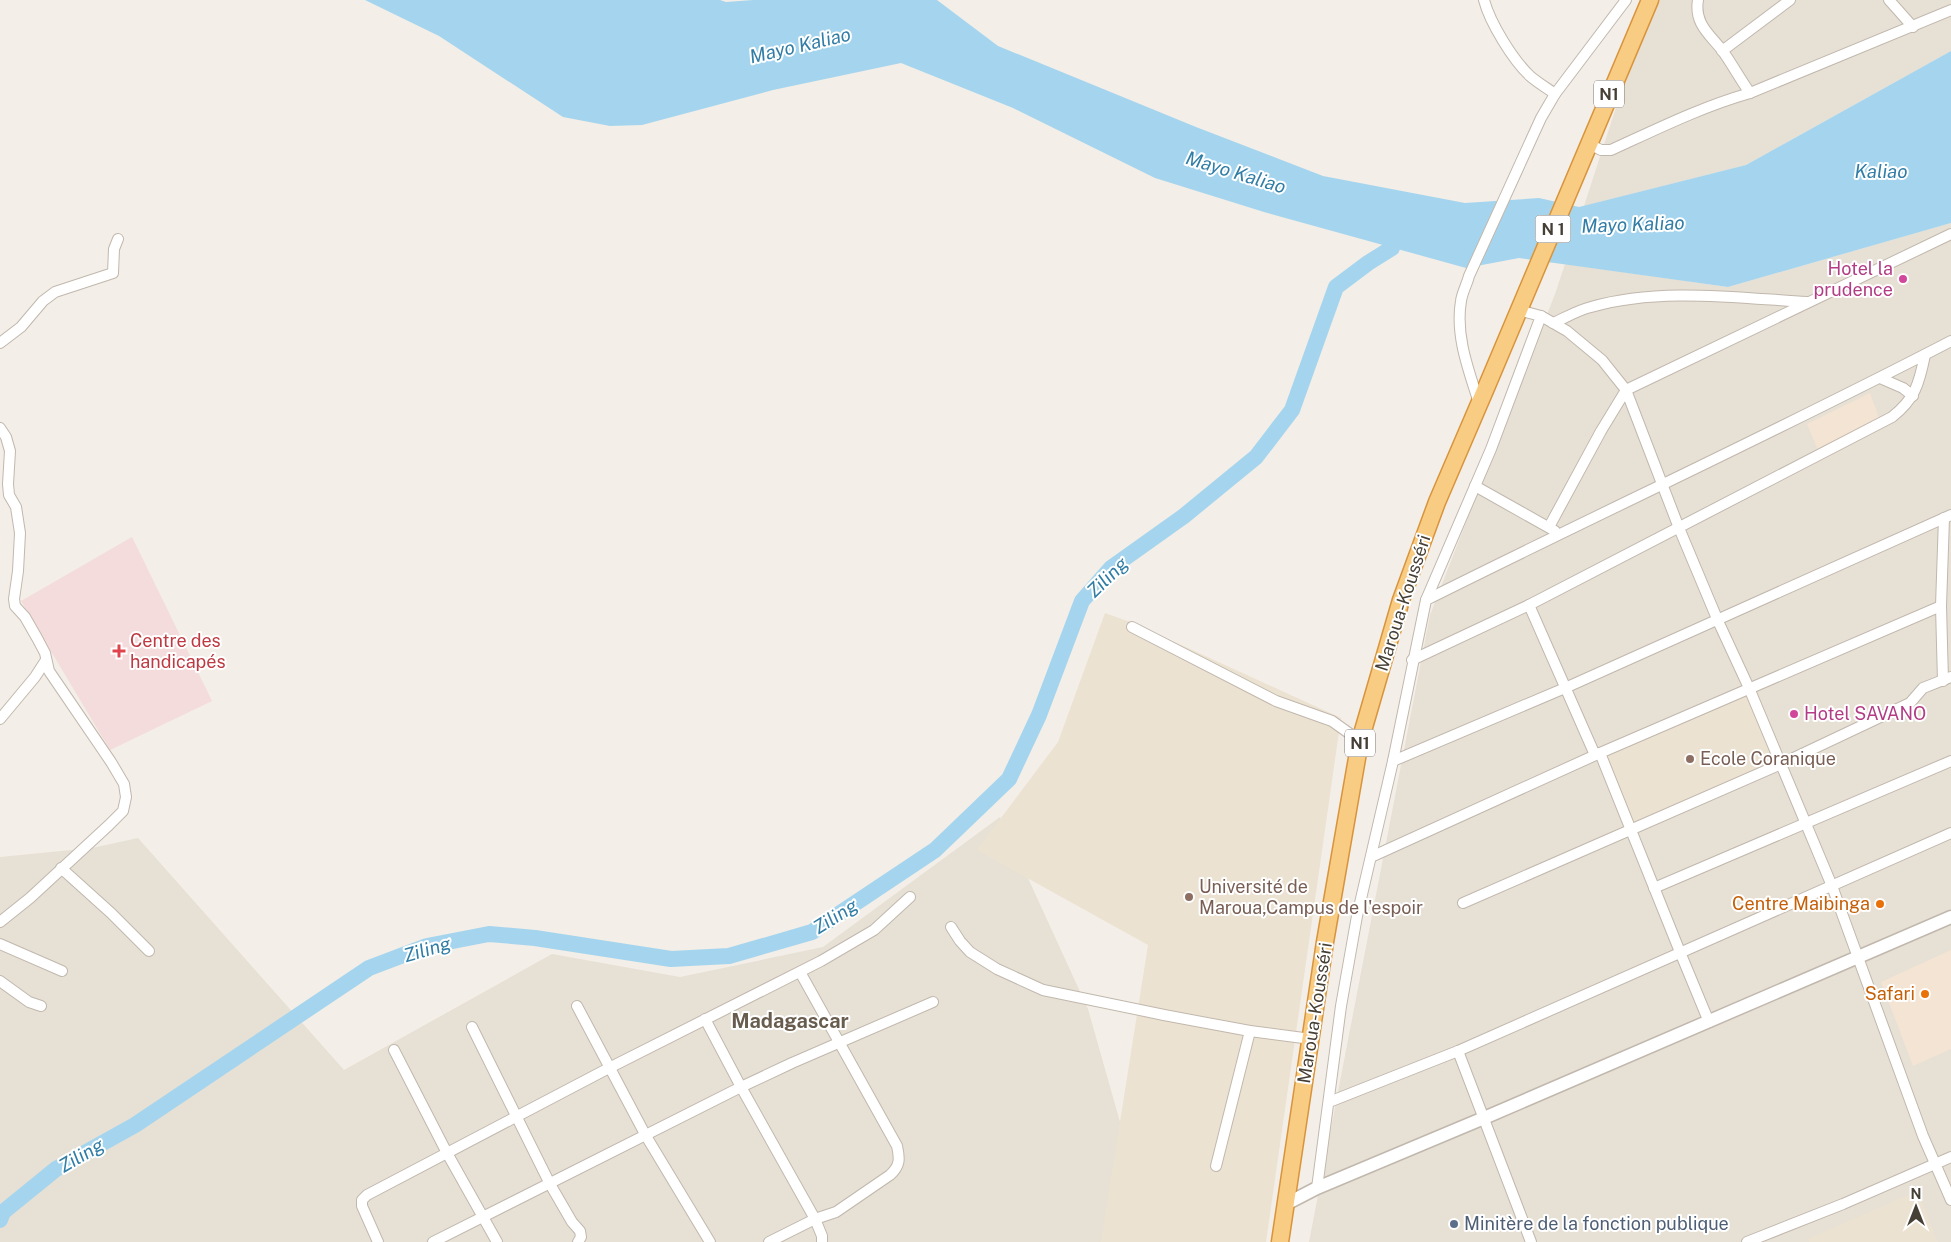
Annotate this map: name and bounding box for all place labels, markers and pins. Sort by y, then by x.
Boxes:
place label: Hotel la prudence [1814,258,1893,300]
marker: Hotel la prudence [1897,273,1909,285]
place label: Centre des handicapés [130,630,226,672]
marker: Centre des handicapés [112,644,126,658]
place label: Hotel SAVANO [1804,703,1926,724]
marker: Hotel SAVANO [1788,708,1800,720]
place label: Ecole Coranique [1700,748,1836,769]
marker: Ecole Coranique [1684,753,1696,765]
place label: Université de Maroua,Campus de l'espoir [1199,876,1423,918]
marker: Université de Maroua,Campus de l'espoir [1183,891,1195,903]
place label: Centre Maibinga [1732,893,1870,914]
marker: Centre Maibinga [1874,898,1886,910]
place label: Safari [1865,983,1915,1004]
marker: Safari [1919,988,1931,1000]
place label: Minitère de la fonction publique [1464,1213,1729,1234]
marker: Minitère de la fonction publique [1448,1218,1460,1230]

